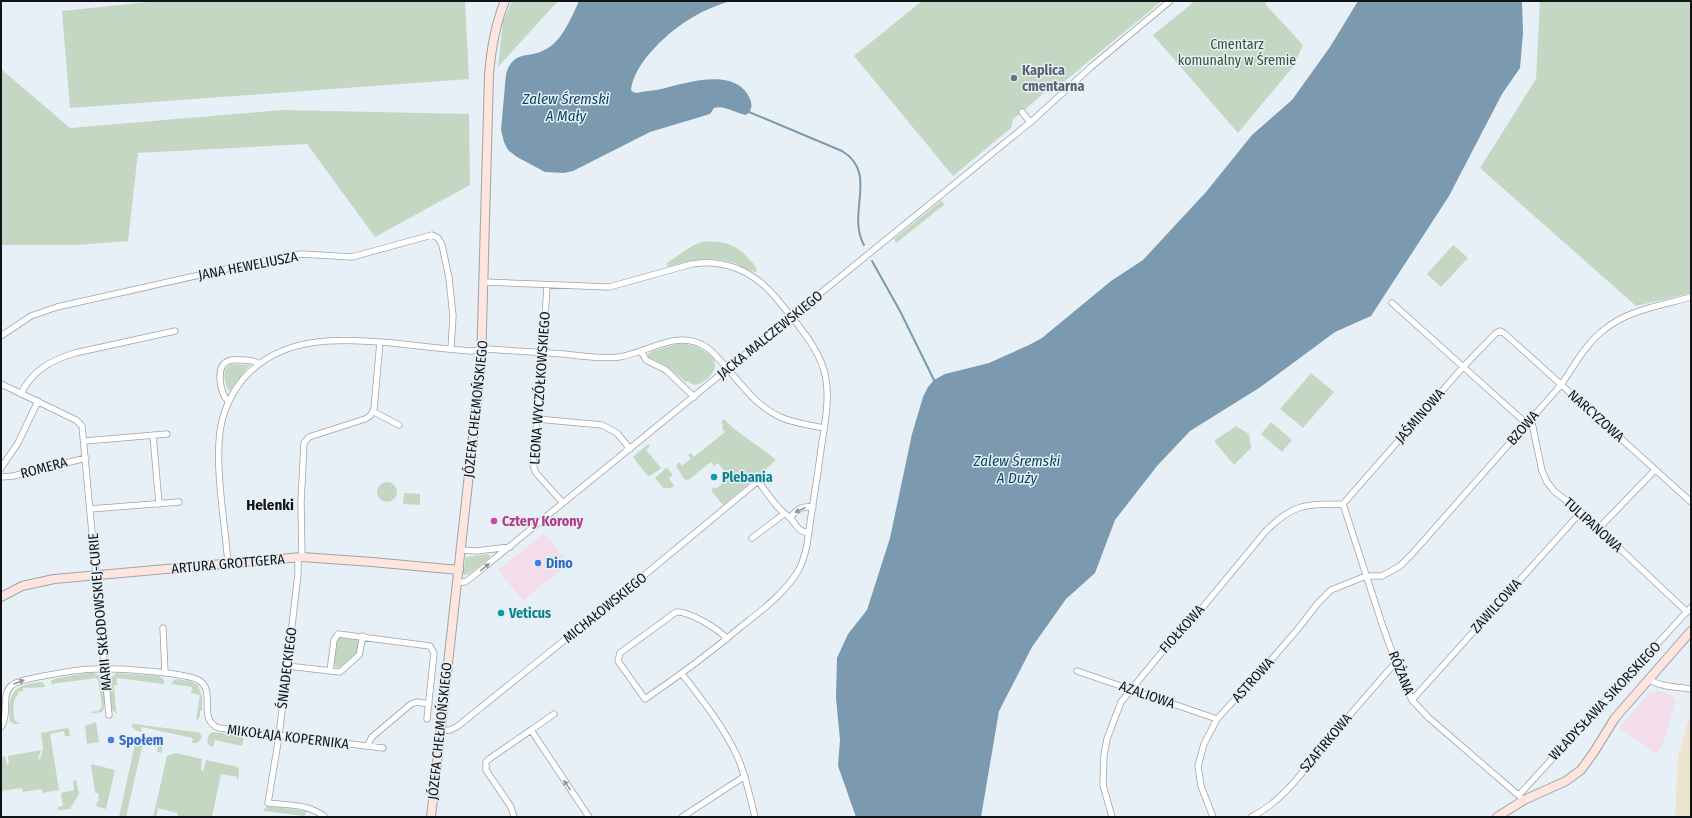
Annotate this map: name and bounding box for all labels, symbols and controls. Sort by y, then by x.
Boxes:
park label: Cmentarz komunalny w Śremie [1178,36,1296,69]
place label: Kaplica cmentarna [1022,62,1084,95]
marker: Kaplica cmentarna [1009,73,1019,83]
water label: Zalew Śremski A Mały [522,90,610,125]
street label: JANA HEWELIUSZA [197,248,300,284]
street label: JACKA MALCZEWSKIEGO [714,287,826,383]
street label: LEONA WYCZÓŁKOWSKIEGO [525,310,554,465]
street label: JÓZEFA CHEŁMOŃSKIEGO [459,339,492,479]
street label: JAŚMINOWA [1391,384,1449,447]
street label: NARCYZOWA [1564,386,1628,446]
street label: BZOWA [1503,407,1543,449]
water label: Zalew Śremski A Duży [973,452,1061,487]
street label: ROMERA [19,453,70,482]
place label: Plebania [722,469,773,486]
marker: Plebania [709,472,719,482]
street label: TULIPANOWA [1560,494,1626,556]
district label: Helenki [246,496,294,514]
one-way arrow [794,507,806,513]
place label: Cztery Korony [502,513,583,530]
marker: Cztery Korony [489,516,499,526]
street label: MARII SKŁODOWSKIEJ-CURIE [85,532,115,692]
street label: ARTURA GROTTGERA [171,551,286,577]
place label: Dino [546,555,573,572]
marker: Dino [533,558,543,568]
one-way arrow [479,563,490,572]
street label: MICHAŁOWSKIEGO [560,569,650,647]
street label: ZAWILCOWA [1467,575,1525,637]
street label: FIOŁKOWA [1156,601,1208,657]
place label: Veticus [508,605,551,622]
marker: Veticus [496,608,506,618]
street label: ŚNIADECKIEGO [273,626,300,710]
street label: WŁADYSŁAWA SIKORSKIEGO [1546,638,1665,764]
street label: RÓŻANA [1385,648,1419,698]
street label: ASTROWA [1228,654,1278,706]
street label: JÓZEFA CHEŁMOŃSKIEGO [423,661,456,801]
street label: AZALIOWA [1117,678,1178,713]
one-way arrow [14,679,26,685]
street label: SZAFIRKOWA [1296,709,1356,776]
street label: MIKOŁAJA KOPERNIKA [226,721,350,753]
place label: Społem [119,732,164,749]
marker: Społem [106,735,116,745]
one-way arrow [563,779,571,790]

